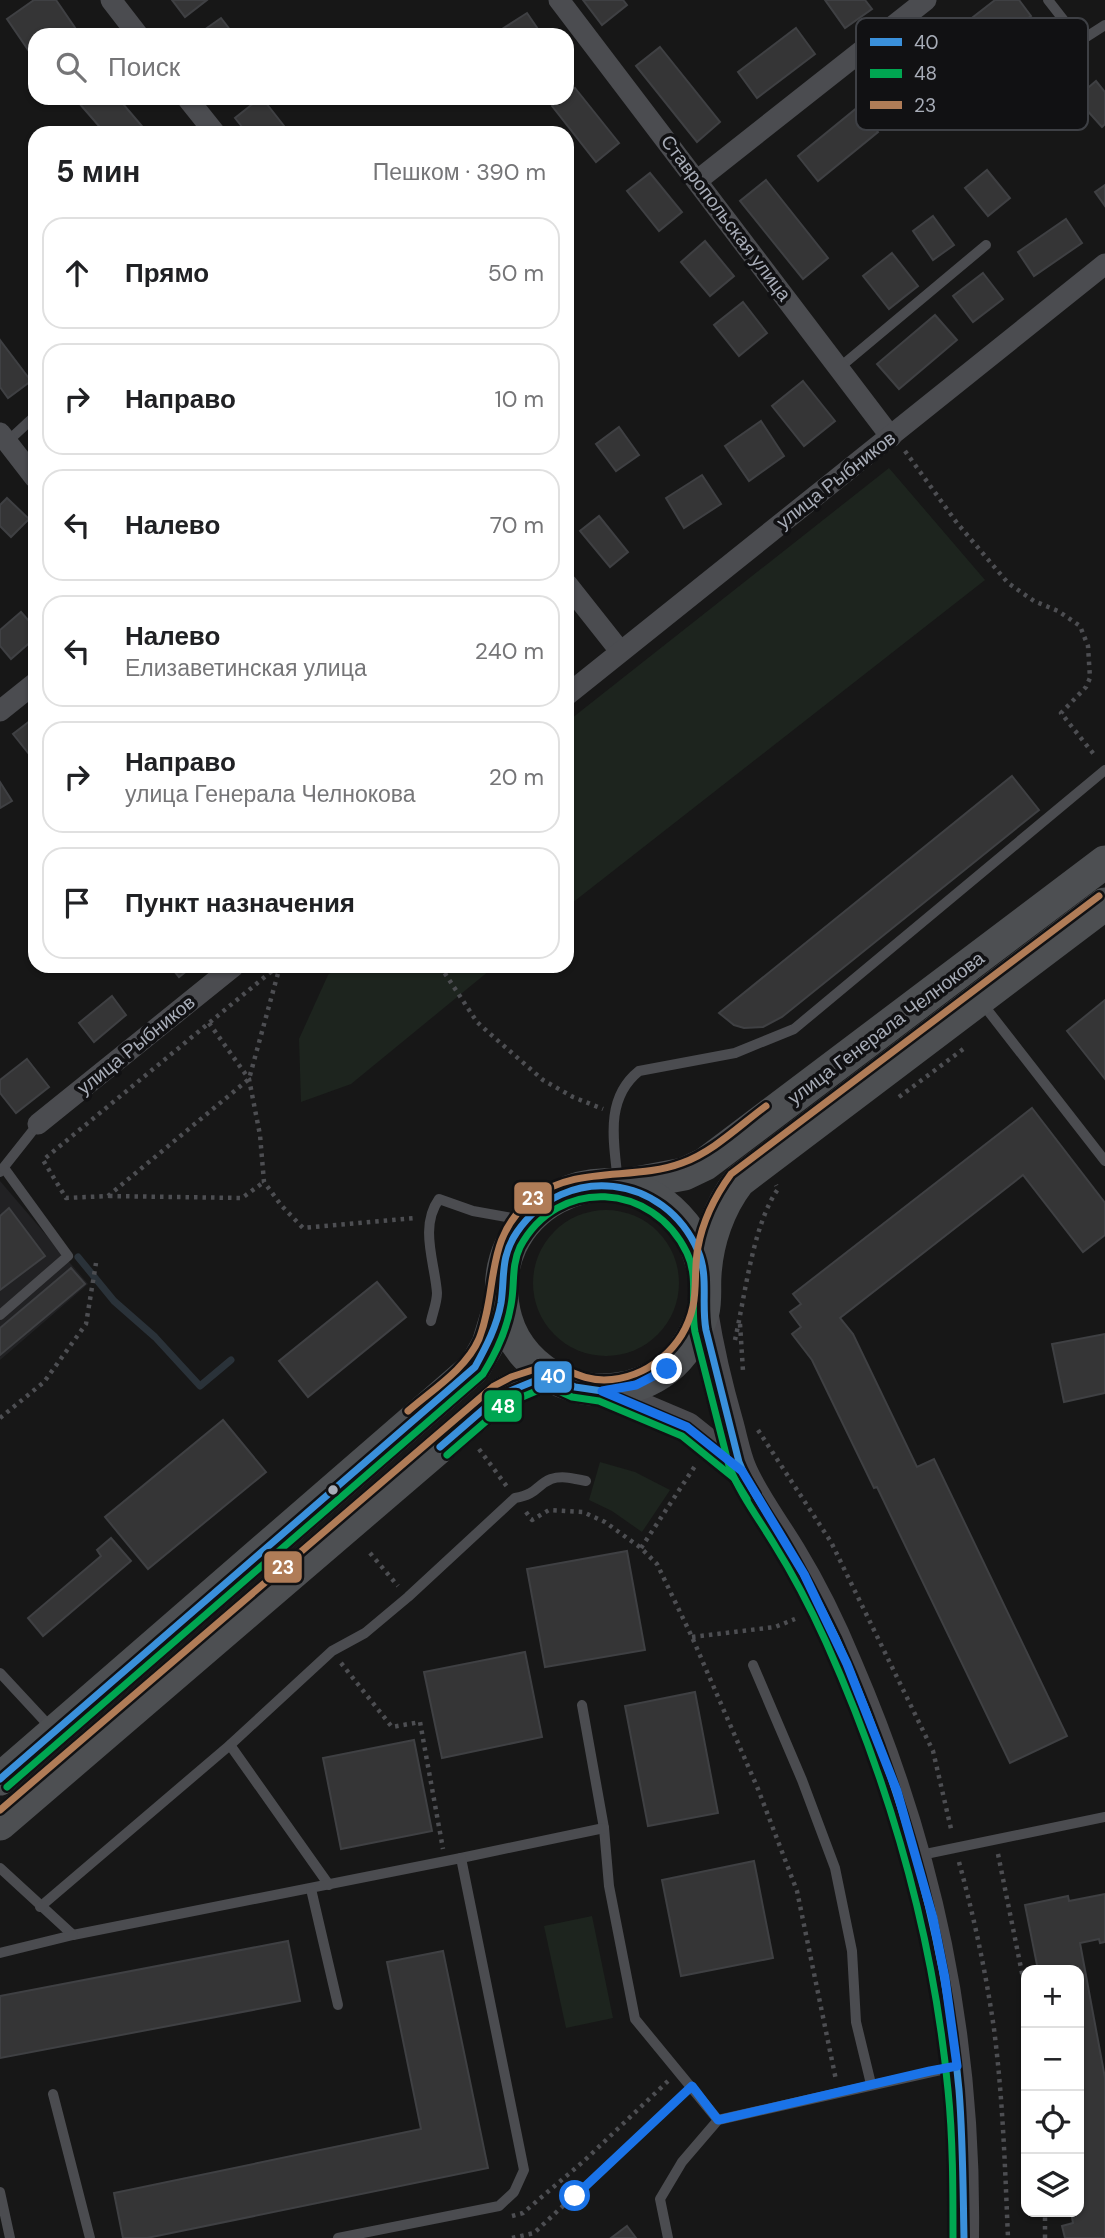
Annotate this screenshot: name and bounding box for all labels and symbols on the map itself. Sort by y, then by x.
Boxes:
legend [856,18,1088,130]
text: 40 [914,30,939,55]
text: 48 [914,61,937,86]
text: 23 [914,93,936,118]
street label: Ставропольская улица [655,130,797,306]
street label: улица Рыбников [771,426,901,534]
street label: улица Генерала Челнокова [783,946,990,1110]
street label: улица Рыбников [72,990,200,1100]
line badge: 23 [513,1181,553,1215]
text: 23 [522,1186,544,1211]
route end [651,1353,682,1384]
line badge: 40 [533,1360,573,1394]
text: 40 [540,1364,566,1389]
line badge: 48 [483,1389,523,1423]
text: 48 [491,1394,515,1419]
unlabelled marker [326,1483,340,1497]
line badge: 23 [263,1550,303,1584]
text: 23 [272,1555,294,1580]
route start [559,2180,590,2211]

